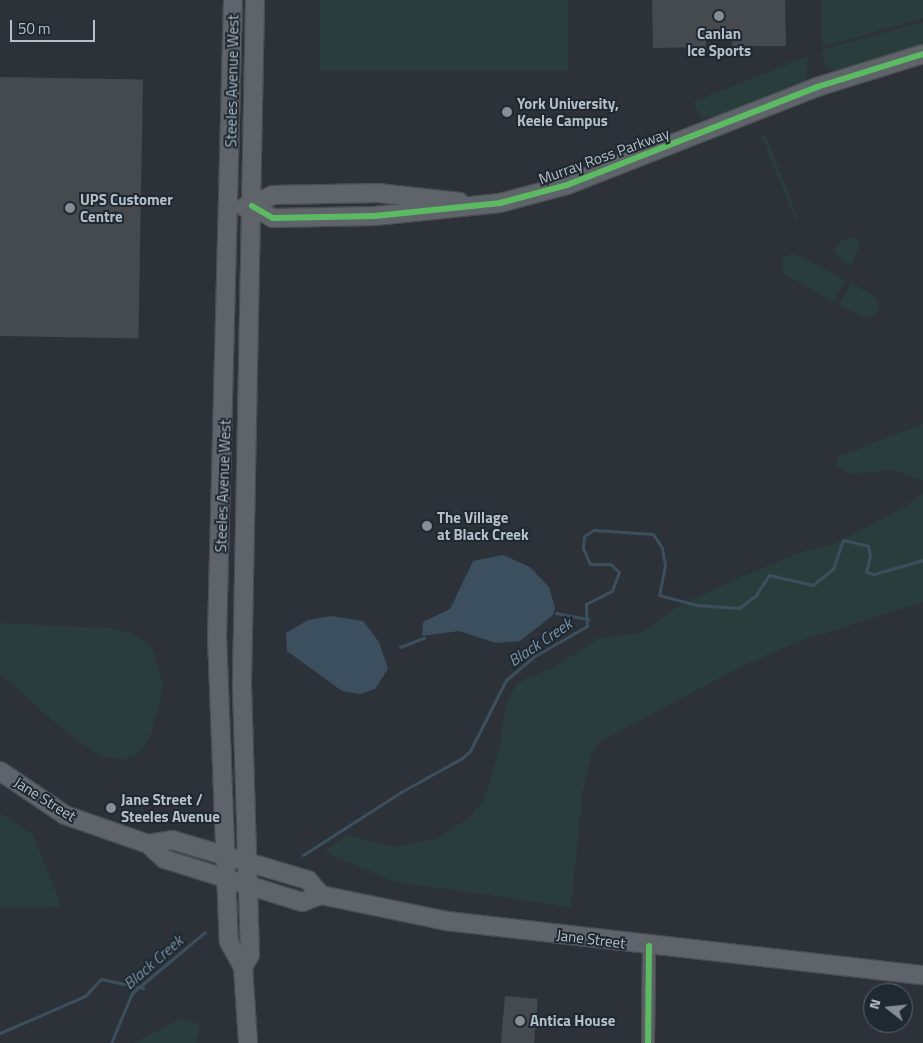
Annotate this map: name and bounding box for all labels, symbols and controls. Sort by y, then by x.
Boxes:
scale bar [12,10,98,42]
marker: Canlan Ice Sports [713,10,725,22]
street label: Steeles Avenue West [222,14,242,148]
text: 50 m [18,17,51,40]
place label: Canlan Ice Sports [687,24,751,59]
place label: York University, Keele Campus [517,94,619,129]
marker: York University, Keele Campus [501,106,513,118]
street label: Murray Ross Parkway [536,124,672,188]
place label: UPS Customer Centre [80,190,173,225]
marker: UPS Customer Centre [64,202,76,214]
street label: Steeles Avenue West [212,419,234,553]
place label: The Village at Black Creek [437,508,529,543]
marker: The Village at Black Creek [421,520,433,532]
water label: Black Creek [505,614,575,670]
street label: Jane Street [11,773,79,825]
place label: Jane Street / Steeles Avenue [121,790,220,825]
marker: Jane Street / Steeles Avenue [105,802,117,814]
street label: Jane Street [555,926,627,952]
water label: Black Creek [119,931,187,993]
north arrow [863,983,913,1033]
text: N [863,996,885,1012]
place label: Antica House [530,1012,615,1030]
marker: Antica House [514,1015,526,1027]

